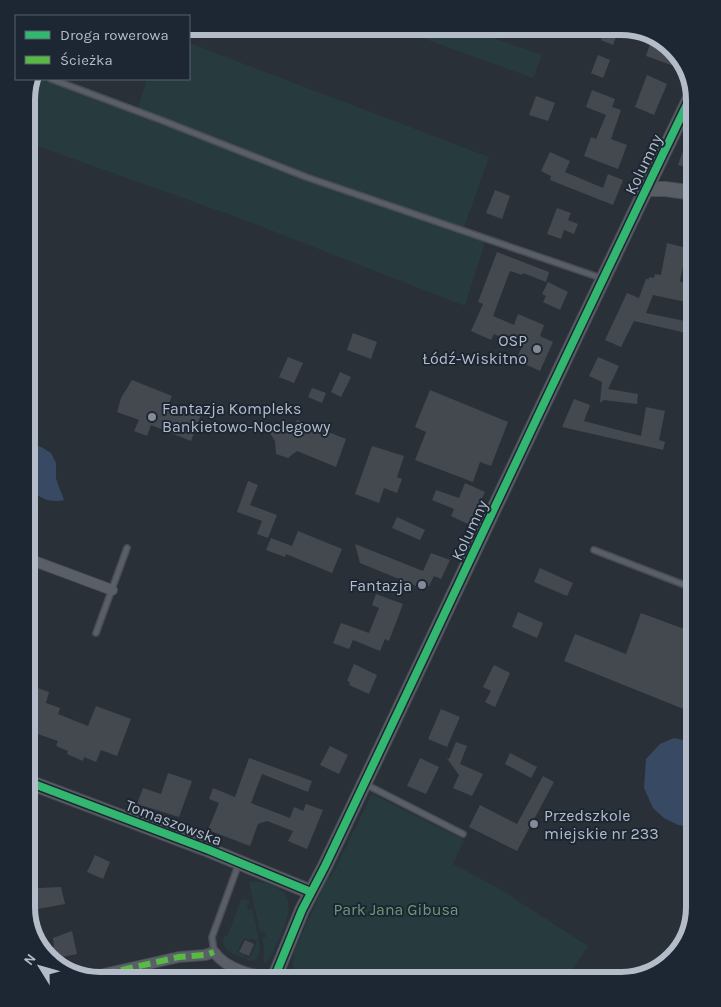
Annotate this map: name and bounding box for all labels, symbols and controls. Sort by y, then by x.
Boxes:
legend [15,15,190,80]
text: Droga rowerowa [60,26,169,44]
text: Ścieżka [60,51,113,69]
street label: Kolumny [621,130,666,197]
place label: OSP Łódź-Wiskitno [422,331,527,368]
marker: OSP Łódź-Wiskitno [531,343,543,355]
place label: Fantazja Kompleks Bankietowo-Noclegowy [162,399,331,436]
marker: Fantazja Kompleks Bankietowo-Noclegowy [146,411,158,423]
street label: Kolumny [447,496,492,564]
place label: Fantazja [349,576,412,595]
marker: Fantazja [416,579,428,591]
street label: Tomaszowska [123,795,225,850]
place label: Przedszkole miejskie nr 233 [544,806,659,843]
marker: Przedszkole miejskie nr 233 [528,818,540,830]
park label: Park Jana Gibusa [333,900,459,919]
north arrow [15,942,65,992]
text: N [20,950,40,969]

